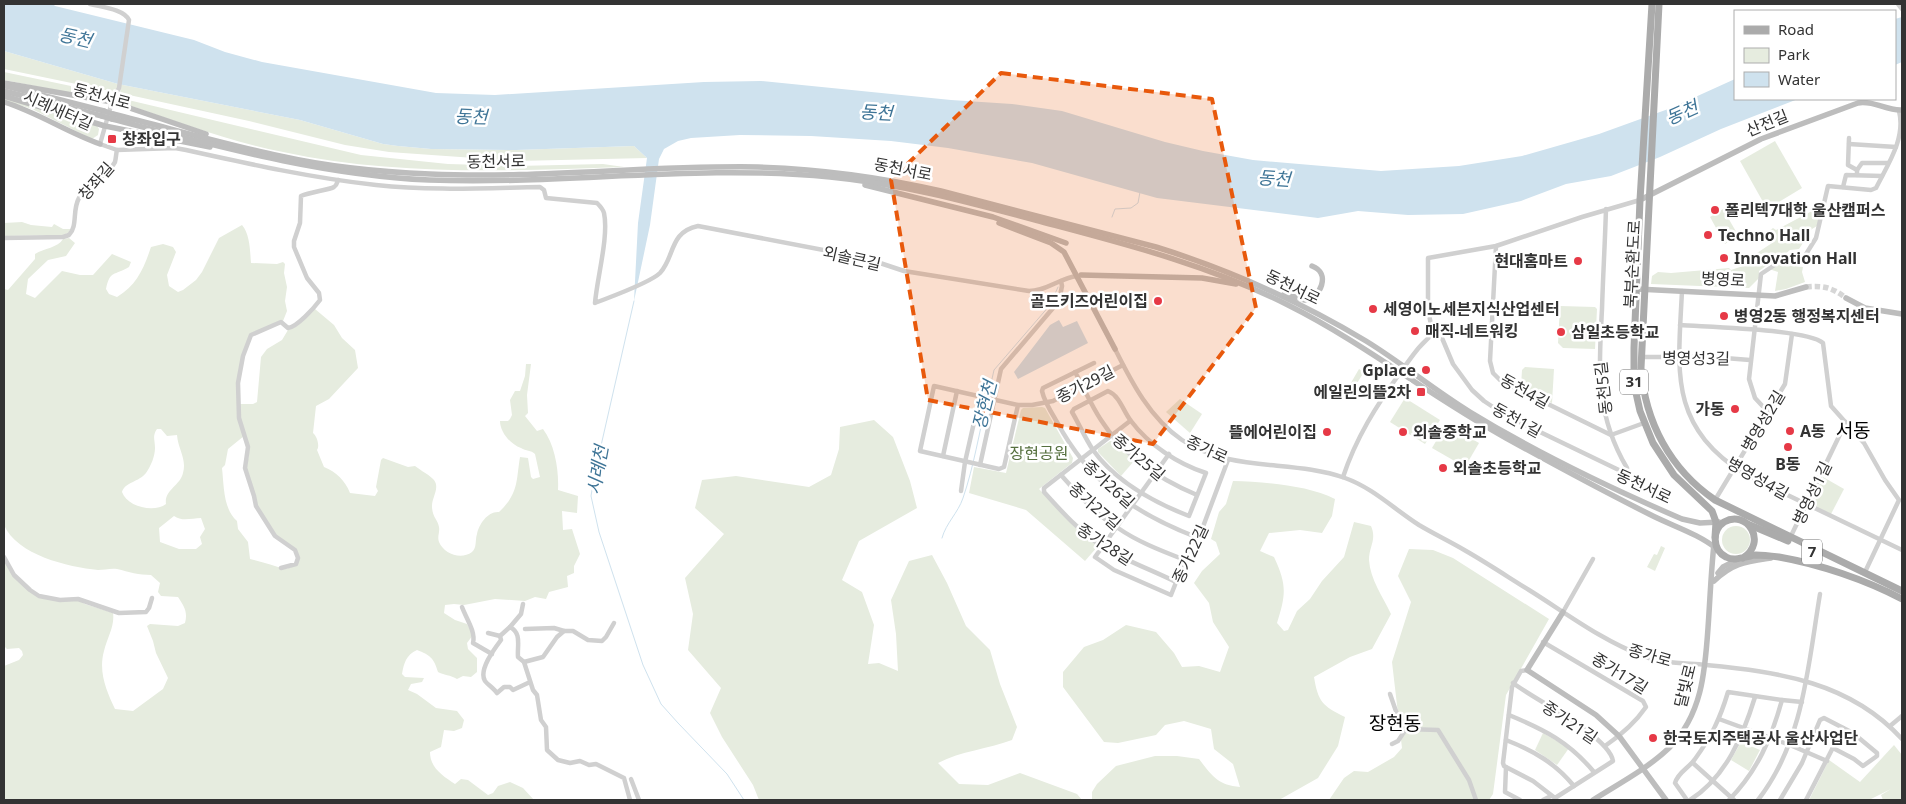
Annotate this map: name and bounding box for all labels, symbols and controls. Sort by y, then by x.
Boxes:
legend [1734,10,1896,100]
text: Road [1778,19,1814,39]
water label: 동천 [56,22,96,53]
text: Park [1778,44,1810,64]
text: Water [1778,69,1820,89]
street label: 동천서로 [71,78,134,114]
street label: 시례새터길 [20,85,96,135]
water label: 동천 [1662,93,1704,130]
water label: 동천 [859,99,896,125]
water label: 동천 [454,103,490,129]
street label: 산전길 [1742,105,1792,141]
place label: 창좌입구 [122,128,181,150]
marker: 창좌입구 [106,133,118,145]
street label: 동천서로 [466,149,526,173]
street label: 동천서로 [872,153,934,185]
street label: 창좌길 [73,157,119,205]
water label: 동천 [1257,165,1294,191]
place label: 폴리텍7대학 울산캠퍼스 [1725,199,1886,221]
marker: 폴리텍7대학 울산캠퍼스 [1709,204,1721,216]
street label: 북부순환도로 [1619,219,1645,309]
place label: Techno Hall [1718,224,1810,246]
marker: Techno Hall [1702,229,1714,241]
street label: 외솔큰길 [821,241,883,275]
place label: Innovation Hall [1734,247,1857,269]
place label: 현대홈마트 [1494,250,1568,272]
marker: Innovation Hall [1718,252,1730,264]
marker: 현대홈마트 [1572,255,1584,267]
street label: 동천서로 [1262,264,1325,310]
street label: 병영로 [1700,267,1746,291]
place label: 골드키즈어린이집 [1030,290,1148,312]
marker: 골드키즈어린이집 [1152,295,1164,307]
place label: 세영이노세븐지식산업센터 [1383,298,1560,320]
marker: 세영이노세븐지식산업센터 [1367,303,1379,315]
place label: 병영2동 행정복지센터 [1734,305,1880,327]
marker: 병영2동 행정복지센터 [1718,310,1730,322]
place label: 매직-네트워킹 [1425,320,1518,342]
place label: 삼일초등학교 [1571,321,1660,343]
marker: 매직-네트워킹 [1409,325,1421,337]
marker: 삼일초등학교 [1555,326,1567,338]
street label: 병영성3길 [1662,346,1730,370]
place label: Gplace [1362,359,1416,381]
street label: 종가29길 [1052,360,1118,408]
street label: 동천5길 [1589,360,1617,416]
marker: Gplace [1420,364,1432,376]
street label: 동천4길 [1496,368,1554,414]
road number: 31 [1620,370,1648,394]
water label: 장현천 [966,375,1002,432]
place label: 에일린의뜰2차 [1314,381,1411,403]
marker: 에일린의뜰2차 [1415,386,1427,398]
street label: 병영성2길 [1736,386,1790,456]
street label: 동천1길 [1488,397,1546,443]
place label: 가동 [1696,398,1725,420]
marker: 가동 [1729,403,1741,415]
district label: 서동 [1836,417,1870,443]
place label: A동 [1800,420,1826,442]
place label: 뜰에어린이집 [1229,421,1317,443]
place label: 외솔중학교 [1413,421,1487,443]
marker: A동 [1784,425,1796,437]
marker: 뜰에어린이집 [1321,426,1333,438]
marker: 외솔중학교 [1397,426,1409,438]
street label: 종가25길 [1108,428,1170,486]
street label: 종가로 [1182,430,1232,468]
water label: 시례천 [581,441,614,496]
marker: B동 [1782,441,1794,453]
park label: 장현공원 [1010,442,1068,464]
street label: 병영성4길 [1723,451,1793,505]
place label: B동 [1775,453,1801,475]
street label: 종가26길 [1078,455,1140,513]
place label: 외솔초등학교 [1453,457,1542,479]
street label: 병영성1길 [1787,458,1837,528]
marker: 외솔초등학교 [1437,462,1449,474]
street label: 동천서로 [1613,464,1676,509]
street label: 종가27길 [1064,477,1126,535]
street label: 종가28길 [1073,518,1137,570]
street label: 종가22길 [1167,521,1213,587]
road number: 7 [1802,540,1822,564]
street label: 종가로 [1626,638,1675,672]
street label: 종가17길 [1588,647,1652,699]
street label: 달빛로 [1669,662,1701,710]
street label: 종가21길 [1538,695,1602,749]
district label: 장현동 [1369,710,1421,736]
place label: 한국토지주택공사 울산사업단 [1663,727,1859,749]
marker: 한국토지주택공사 울산사업단 [1647,732,1659,744]

